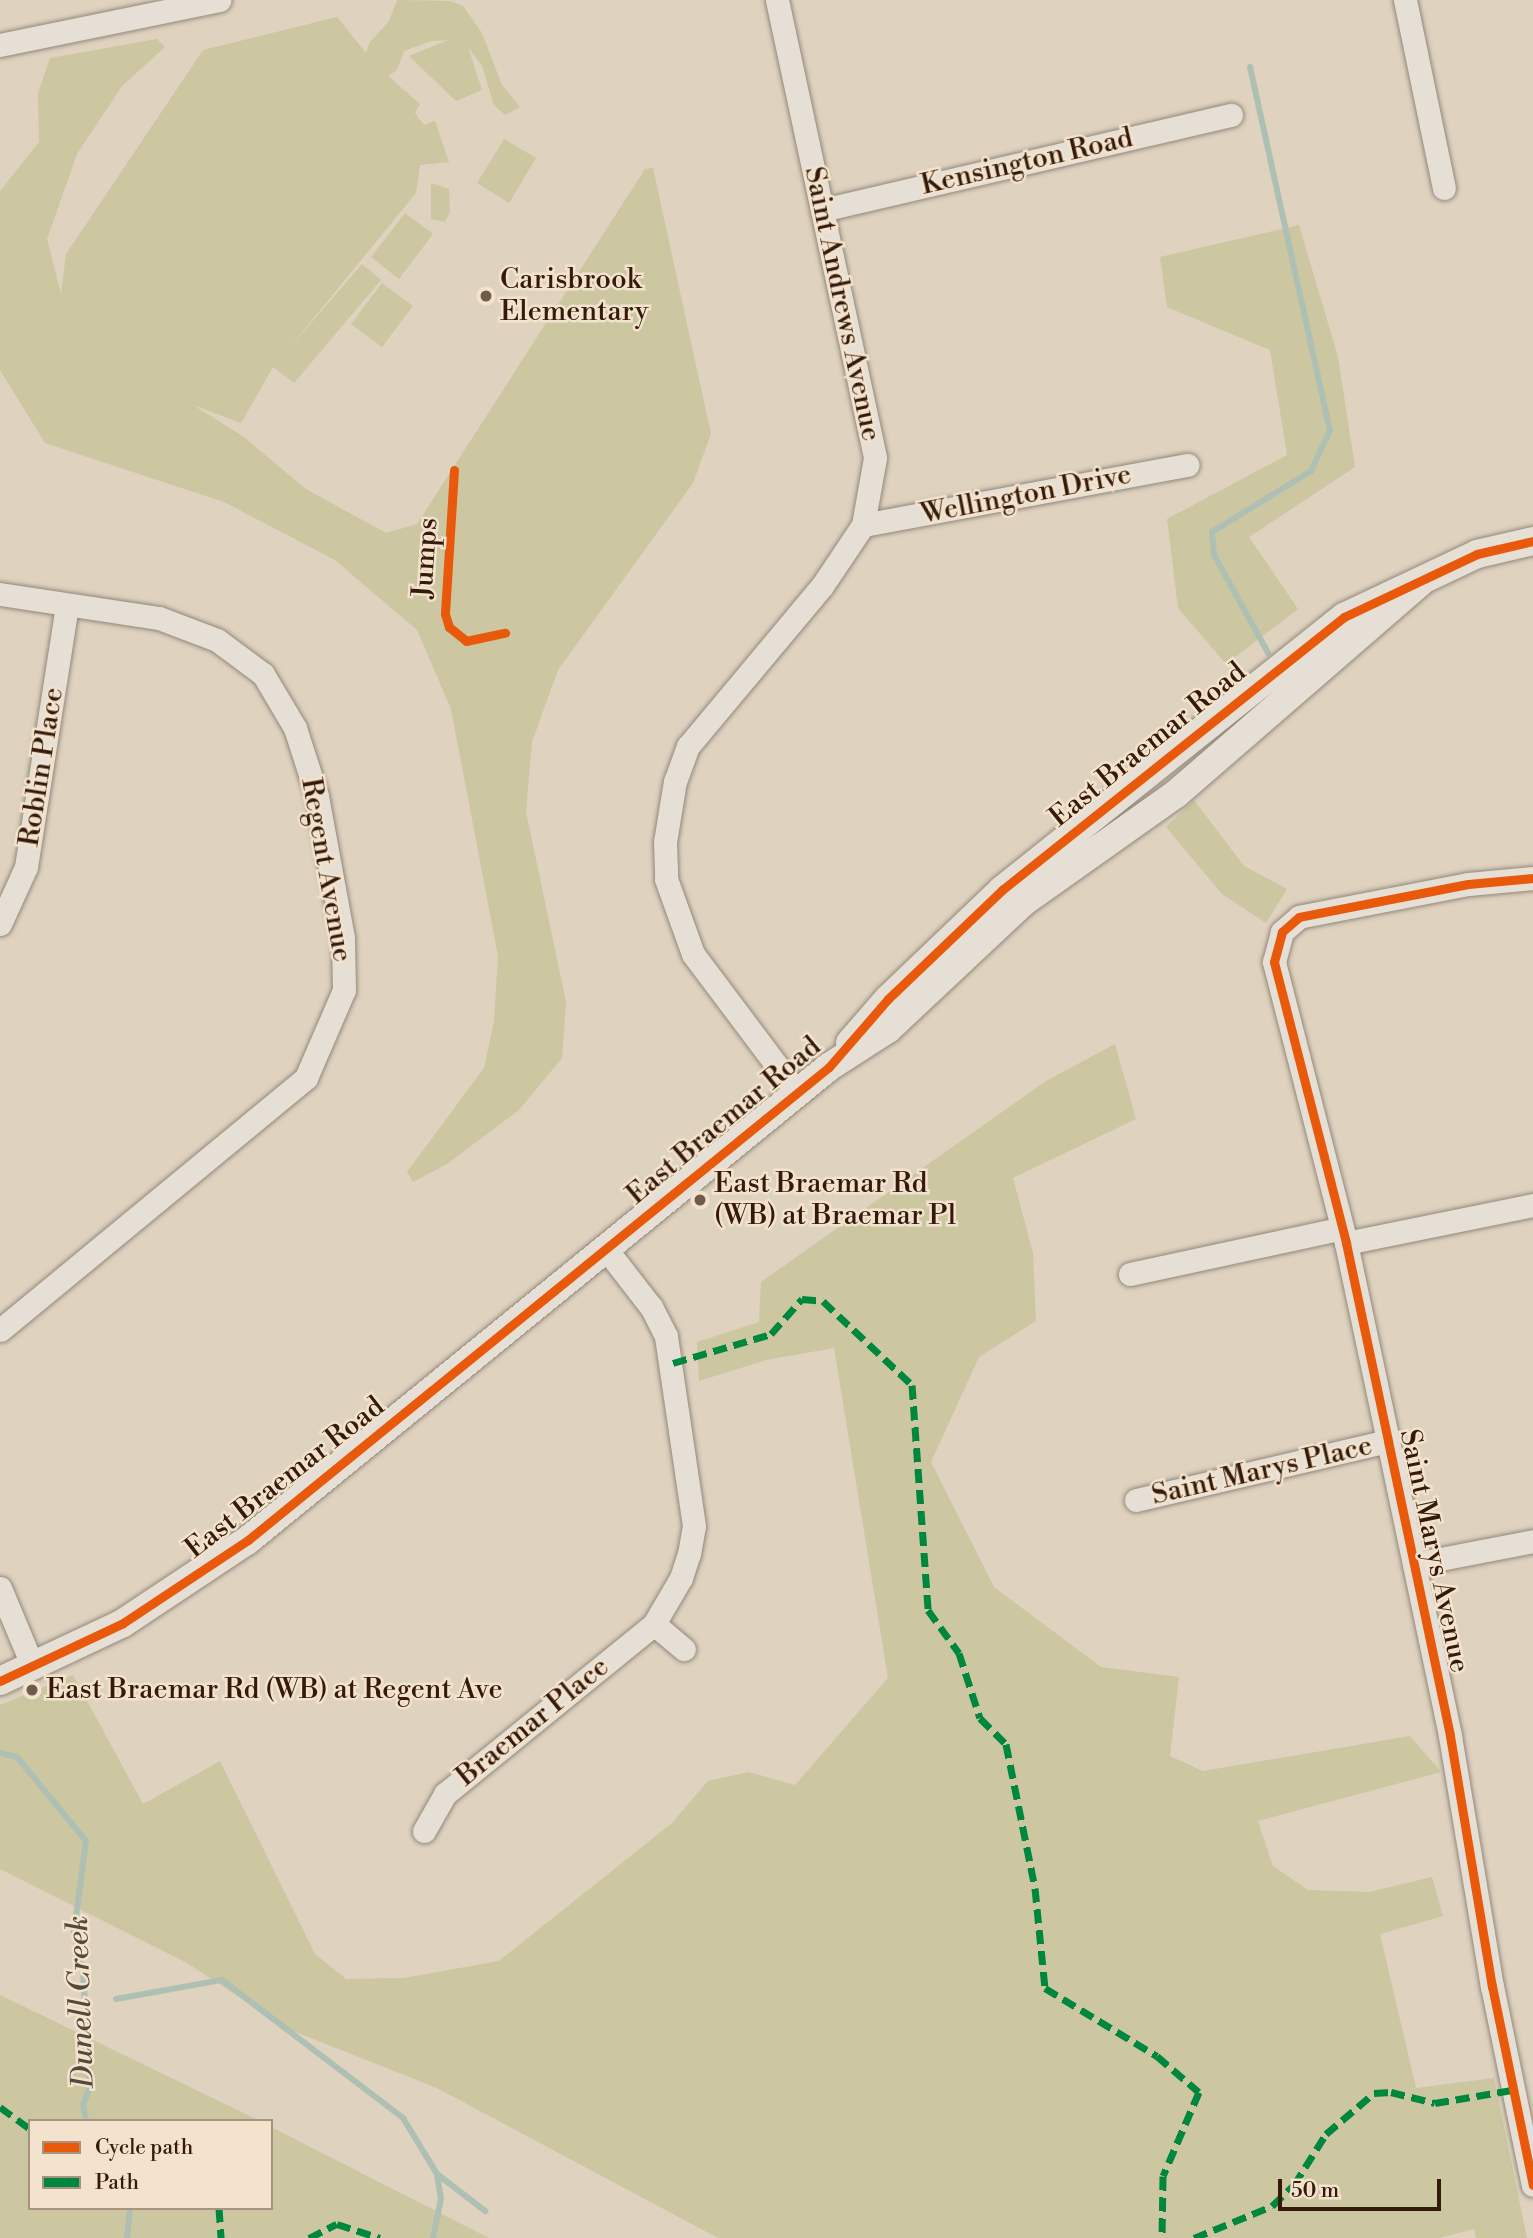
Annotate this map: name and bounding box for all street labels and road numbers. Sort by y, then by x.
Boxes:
street label: Kensington Road [918,121,1136,203]
street label: Saint Andrews Avenue [796,164,888,444]
street label: Wellington Drive [918,458,1134,532]
street label: Jumps [406,517,446,599]
street label: East Braemar Road [1043,655,1253,835]
street label: Roblin Place [13,685,71,849]
street label: Regent Avenue [293,775,359,965]
street label: East Braemar Road [620,1030,828,1212]
street label: East Braemar Road [179,1390,391,1566]
street label: Saint Marys Avenue [1392,1426,1476,1676]
street label: Saint Marys Place [1148,1429,1376,1513]
street label: Braemar Place [450,1650,616,1794]

